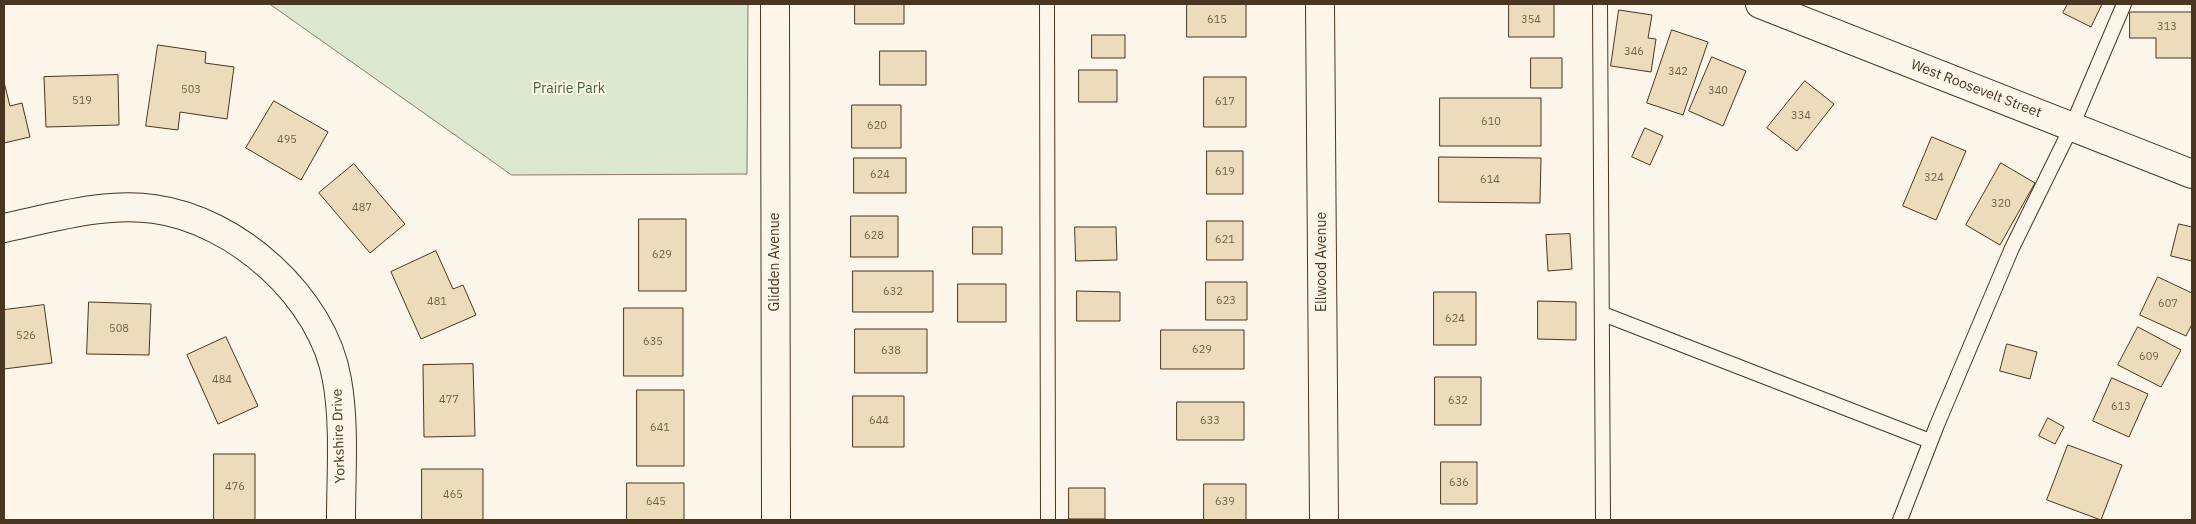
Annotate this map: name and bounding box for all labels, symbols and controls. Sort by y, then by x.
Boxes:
house number: 615 [1207,13,1227,27]
house number: 354 [1521,13,1541,27]
house number: 313 [2157,20,2177,34]
house number: 346 [1624,45,1644,59]
street label: West Roosevelt Street [1908,56,2044,122]
house number: 342 [1668,65,1688,79]
park label: Prairie Park [533,81,605,97]
house number: 503 [181,83,201,97]
house number: 340 [1708,84,1728,98]
house number: 519 [72,94,92,108]
house number: 617 [1215,95,1235,109]
house number: 334 [1791,109,1811,123]
house number: 610 [1481,115,1501,129]
house number: 620 [867,119,887,133]
house number: 495 [277,133,297,147]
house number: 619 [1215,165,1235,179]
house number: 624 [870,168,890,182]
house number: 324 [1924,171,1944,185]
house number: 614 [1480,173,1500,187]
house number: 320 [1991,197,2011,211]
house number: 487 [352,201,372,215]
street label: Ellwood Avenue [1314,212,1330,312]
street label: Glidden Avenue [767,213,783,311]
house number: 628 [864,229,884,243]
house number: 621 [1215,233,1235,247]
house number: 629 [652,248,672,262]
house number: 632 [883,285,903,299]
house number: 623 [1216,294,1236,308]
house number: 481 [427,295,447,309]
house number: 607 [2158,297,2178,311]
house number: 624 [1445,312,1465,326]
house number: 508 [109,322,129,336]
house number: 526 [16,329,36,343]
house number: 635 [643,335,663,349]
house number: 629 [1192,343,1212,357]
house number: 638 [881,344,901,358]
house number: 609 [2139,350,2159,364]
house number: 484 [212,373,232,387]
street label: Yorkshire Drive [329,388,349,484]
house number: 477 [439,393,459,407]
house number: 632 [1448,394,1468,408]
house number: 613 [2111,400,2131,414]
house number: 644 [869,414,889,428]
house number: 633 [1200,414,1220,428]
house number: 641 [650,421,670,435]
house number: 636 [1449,476,1469,490]
house number: 476 [225,480,245,494]
house number: 465 [443,488,463,502]
house number: 645 [646,495,666,509]
house number: 639 [1215,495,1235,509]

